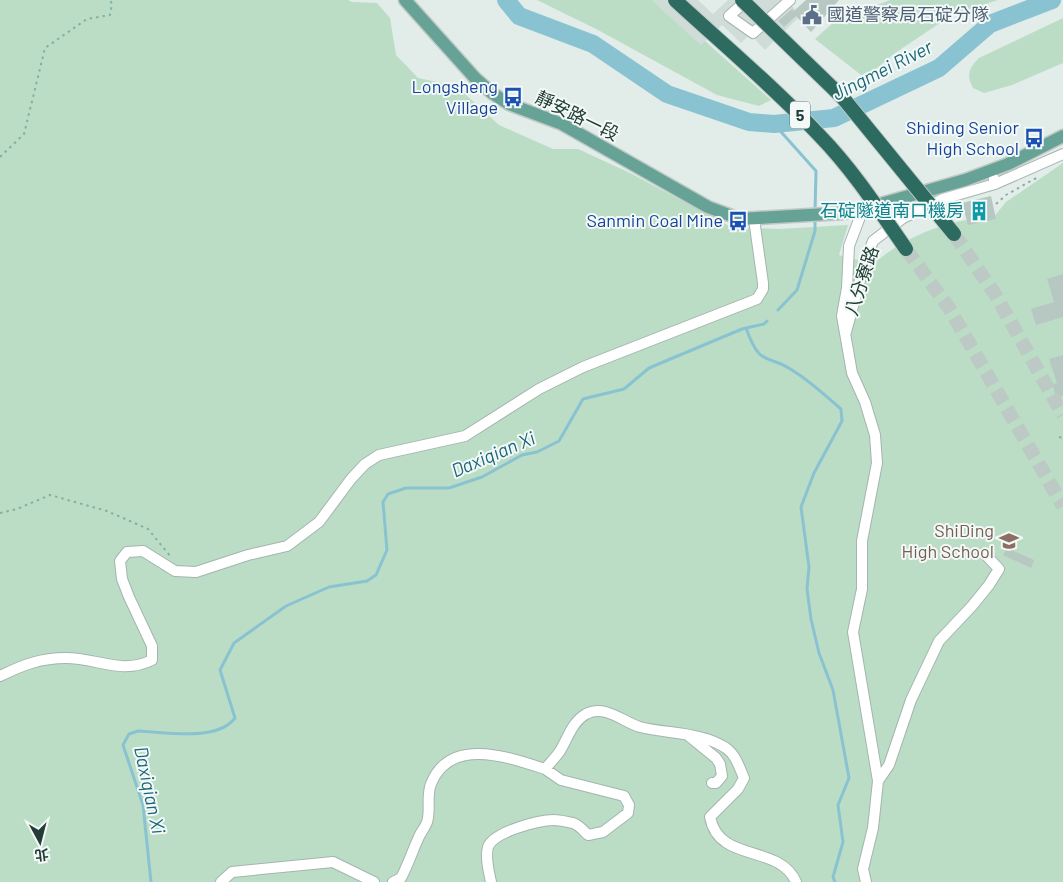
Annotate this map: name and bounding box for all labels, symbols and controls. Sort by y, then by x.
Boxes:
place label: 國道警察局石碇分隊 [827,3,989,25]
public building icon: 國道警察局石碇分隊 [801,4,823,26]
water label: Jingmei River [828,34,937,105]
place label: Longsheng Village [412,75,498,118]
street label: 靜安路一段 [532,85,623,145]
bus stop icon: Longsheng Village [502,86,524,108]
road number: 5 [790,102,810,128]
place label: Shiding Senior High School [906,116,1019,159]
bus stop icon: Shiding Senior High School [1023,127,1045,149]
place label: 石碇隧道南口機房 [820,199,964,221]
building icon: 石碇隧道南口機房 [968,200,990,222]
place label: Sanmin Coal Mine [587,209,723,231]
bus stop icon: Sanmin Coal Mine [727,210,749,232]
street label: 八分寮路 [839,243,883,318]
water label: Daxiqian Xi [447,426,538,481]
place label: ShiDing High School [901,519,994,562]
school or university icon: ShiDing High School [998,530,1020,552]
water label: Daxiqian Xi [130,744,171,836]
north arrow [15,817,65,867]
text: 北 [34,846,50,865]

